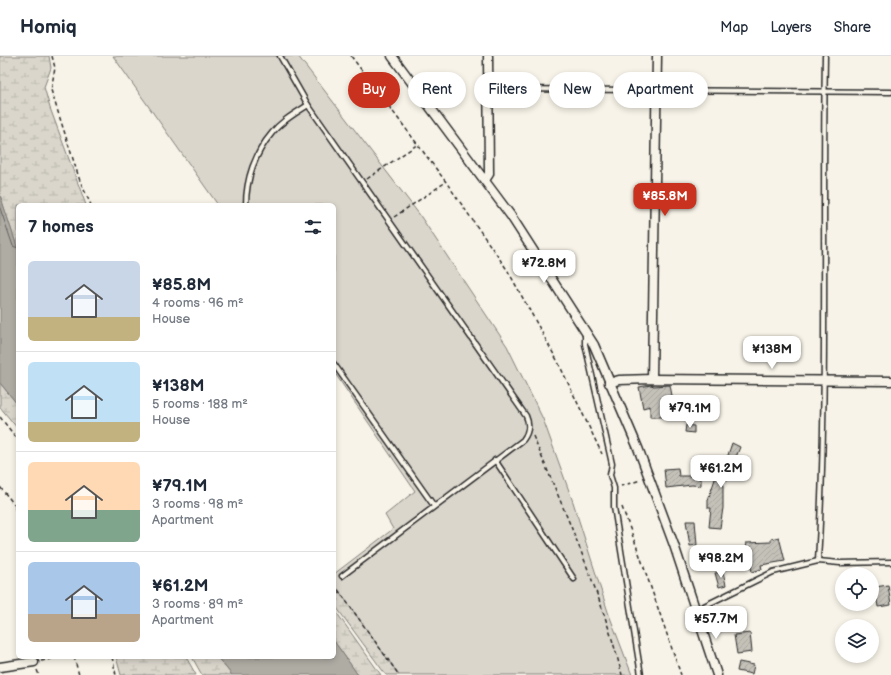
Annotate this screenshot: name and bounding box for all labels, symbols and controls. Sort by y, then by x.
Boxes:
text: Homiq [20,16,77,39]
text: Map [720,19,748,36]
text: Layers [770,19,812,36]
text: Share [834,19,871,36]
chip: Buy [348,72,400,108]
chip: Rent [408,72,466,108]
chip: Filters [474,72,541,108]
chip: New [549,72,605,108]
chip: Apartment [613,72,708,108]
pin: ¥85.8M [632,183,698,217]
text: ¥85.8M [642,188,688,204]
icon: filters [302,216,324,238]
text: 7 homes [28,217,94,237]
pin: ¥72.8M [511,250,577,284]
text: ¥72.8M [522,255,566,271]
text: ¥85.8M [152,275,211,295]
icon: home [60,277,108,325]
text: 4 rooms · 96 m² [152,295,244,311]
text: House [152,311,190,327]
pin: ¥138M [744,336,800,370]
text: ¥138M [752,341,792,357]
text: ¥138M [152,376,204,396]
icon: home [60,378,108,426]
pin: ¥79.1M [657,395,723,429]
text: 5 rooms · 188 m² [152,396,248,412]
text: ¥79.1M [669,400,711,416]
text: House [152,412,190,428]
pin: ¥61.2M [688,455,754,489]
text: ¥61.2M [699,460,743,476]
text: ¥79.1M [152,476,207,496]
icon: home [60,478,108,526]
text: 3 rooms · 98 m² [152,496,243,512]
text: Apartment [152,512,213,528]
pin: ¥98.2M [688,545,754,579]
text: ¥98.2M [698,550,744,566]
map controls [835,567,879,663]
button: locate [835,567,879,611]
text: ¥61.2M [152,576,209,596]
icon: home [60,578,108,626]
text: 3 rooms · 89 m² [152,596,243,612]
pin: ¥57.7M [683,606,749,640]
text: ¥57.7M [694,611,738,627]
text: Apartment [152,612,213,628]
button: layers [835,619,879,663]

